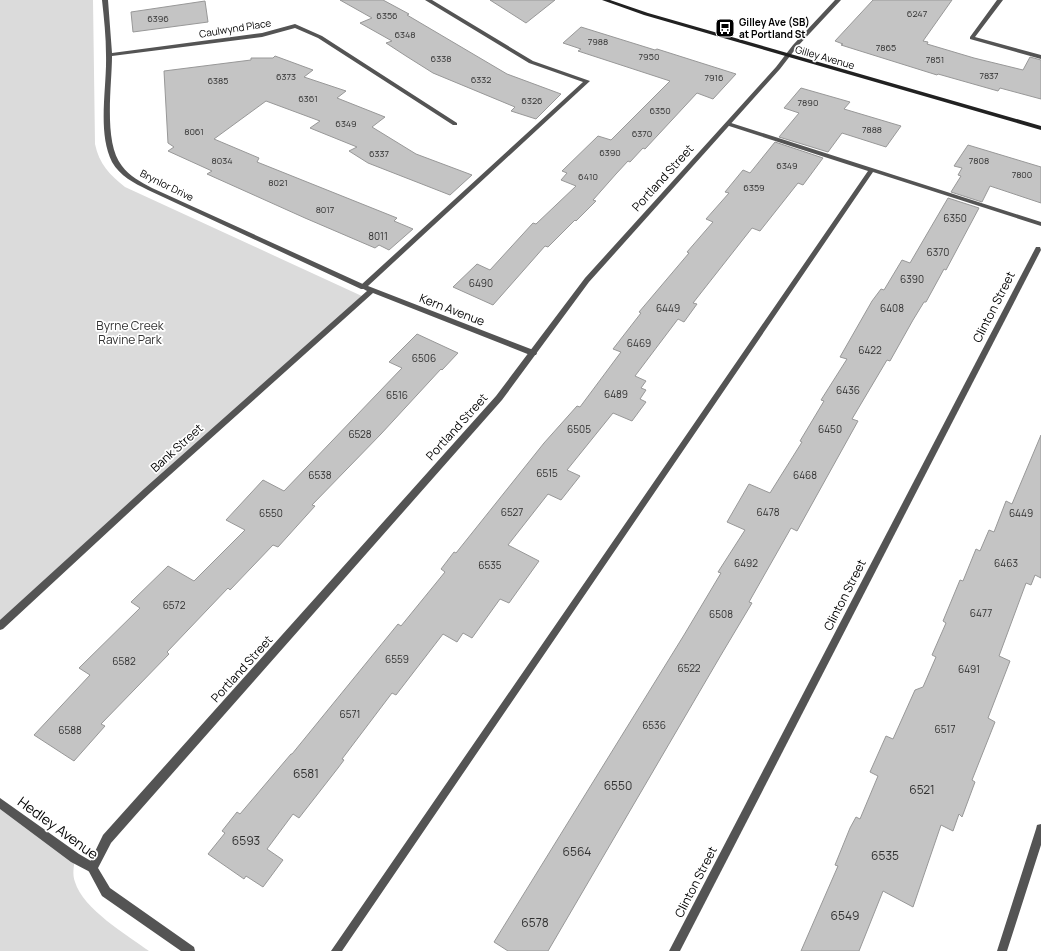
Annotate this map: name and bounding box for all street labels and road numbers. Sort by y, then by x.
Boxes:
street label: Caulwynd Place [198,15,272,41]
street label: Gilley Avenue [794,42,857,72]
street label: Portland Street [628,140,697,215]
street label: Brynlor Drive [138,166,196,204]
street label: Clinton Street [968,268,1019,345]
street label: Kern Avenue [417,289,487,330]
street label: Portland Street [422,389,491,464]
street label: Bank Street [147,420,207,476]
street label: Clinton Street [819,556,870,633]
street label: Portland Street [207,631,276,706]
street label: Hedley Avenue [14,792,103,863]
street label: Clinton Street [670,843,721,920]

